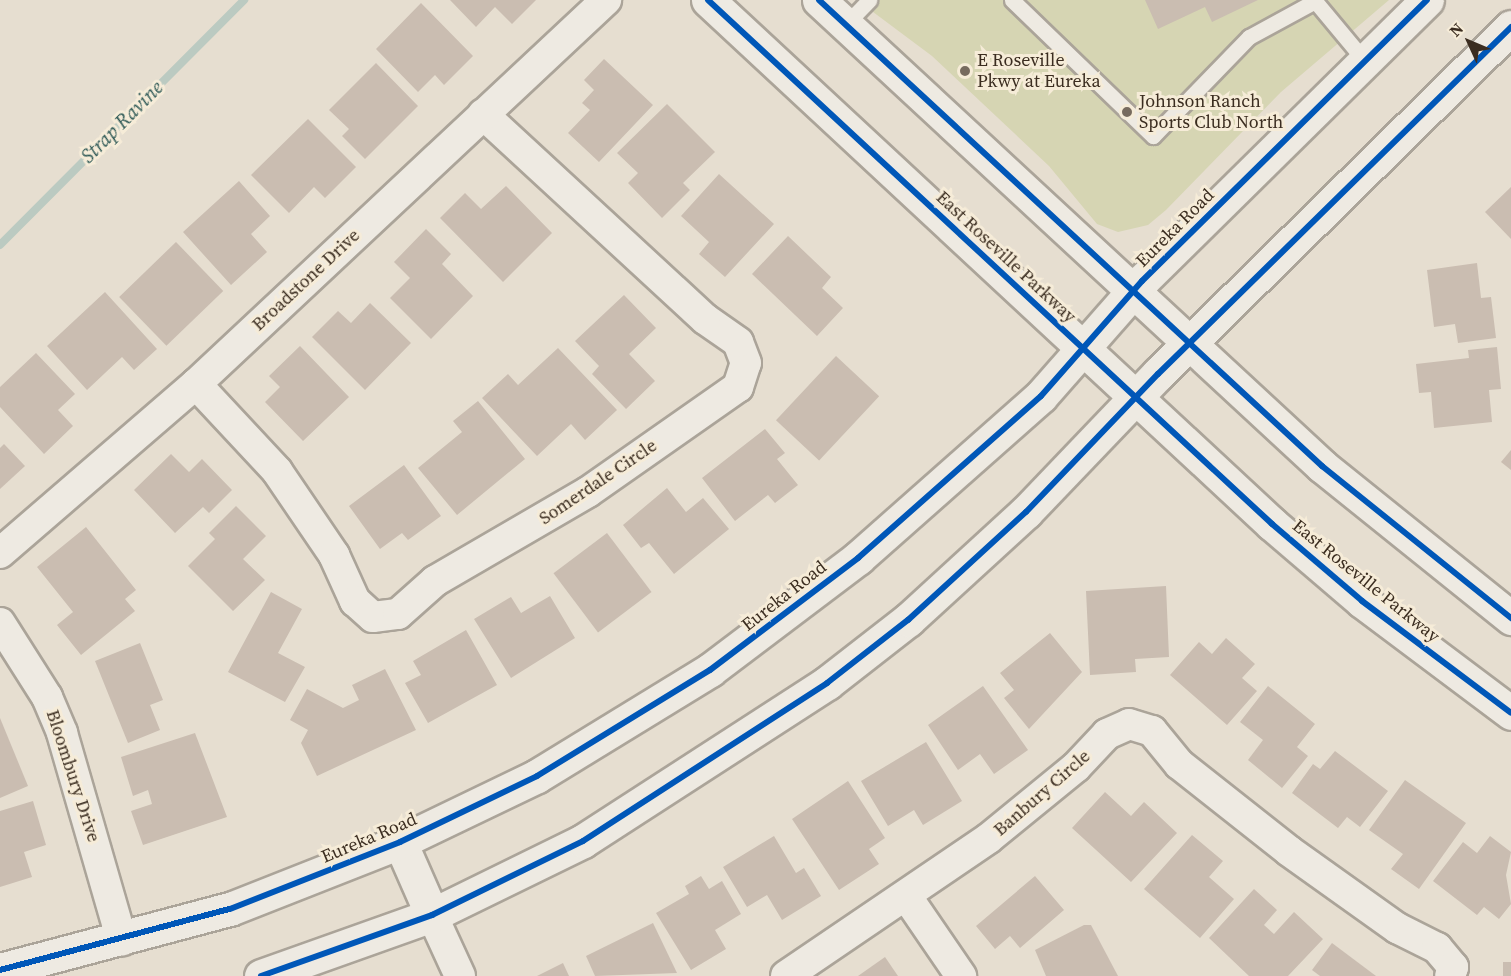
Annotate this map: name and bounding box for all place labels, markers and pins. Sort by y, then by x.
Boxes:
place label: E Roseville Pkwy at Eureka [977,50,1101,92]
marker: E Roseville Pkwy at Eureka [958,64,972,78]
place label: Johnson Ranch Sports Club North [1139,91,1283,134]
marker: Johnson Ranch Sports Club North [1120,105,1134,119]

